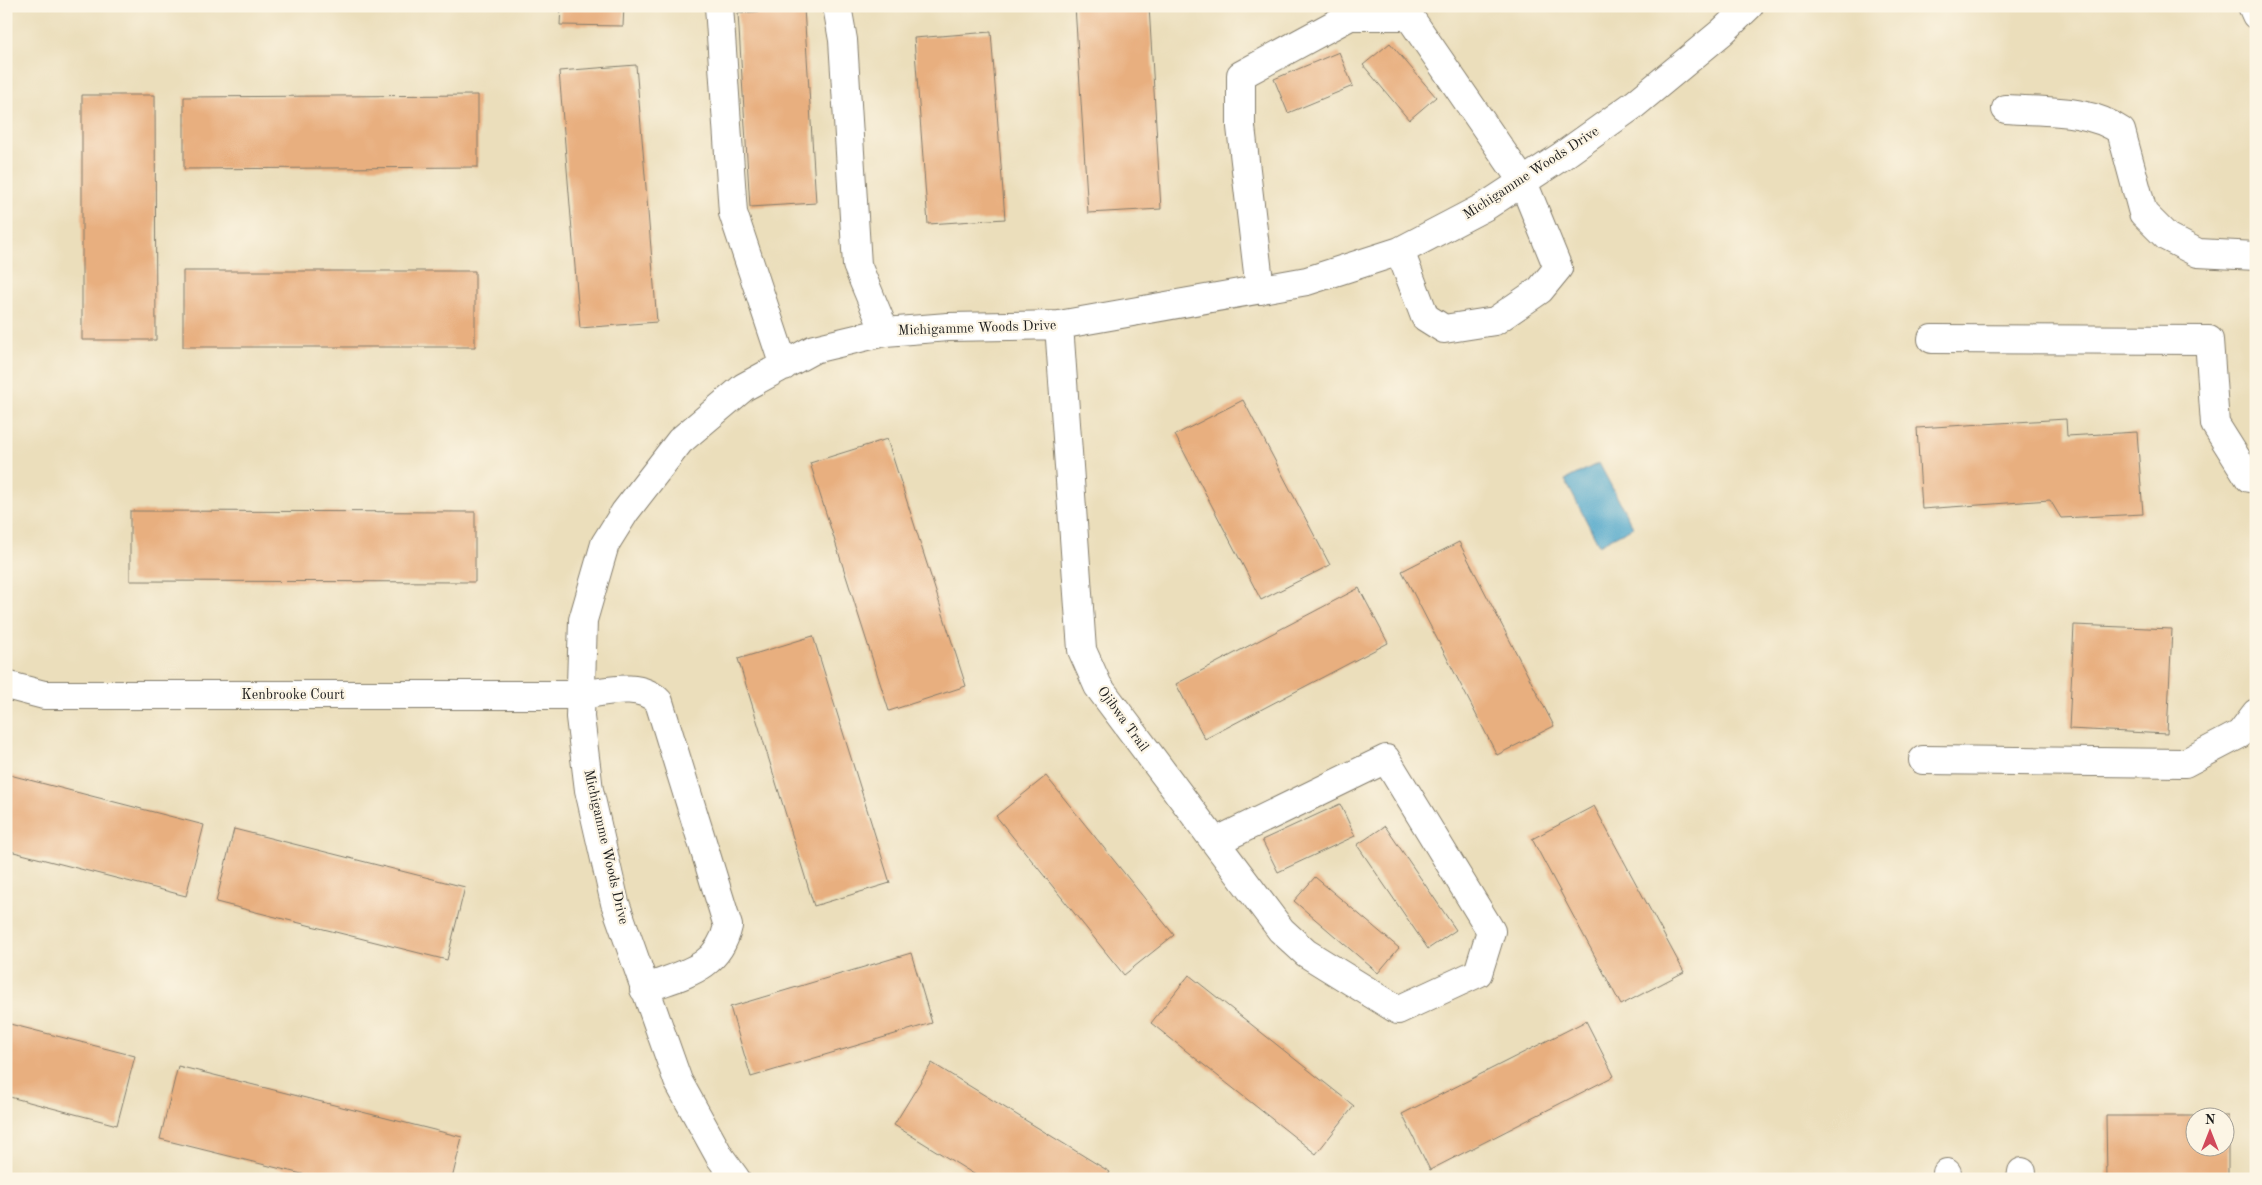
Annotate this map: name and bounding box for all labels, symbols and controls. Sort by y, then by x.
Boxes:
street label: Michigamme Woods Drive [1461,124,1601,222]
street label: Michigamme Woods Drive [898,318,1056,338]
street label: Ojibwa Trail [1095,684,1151,754]
street label: Kenbrooke Court [241,688,345,702]
street label: Michigamme Woods Drive [581,768,631,926]
north arrow [2184,1108,2234,1158]
text: N [2205,1113,2216,1127]

